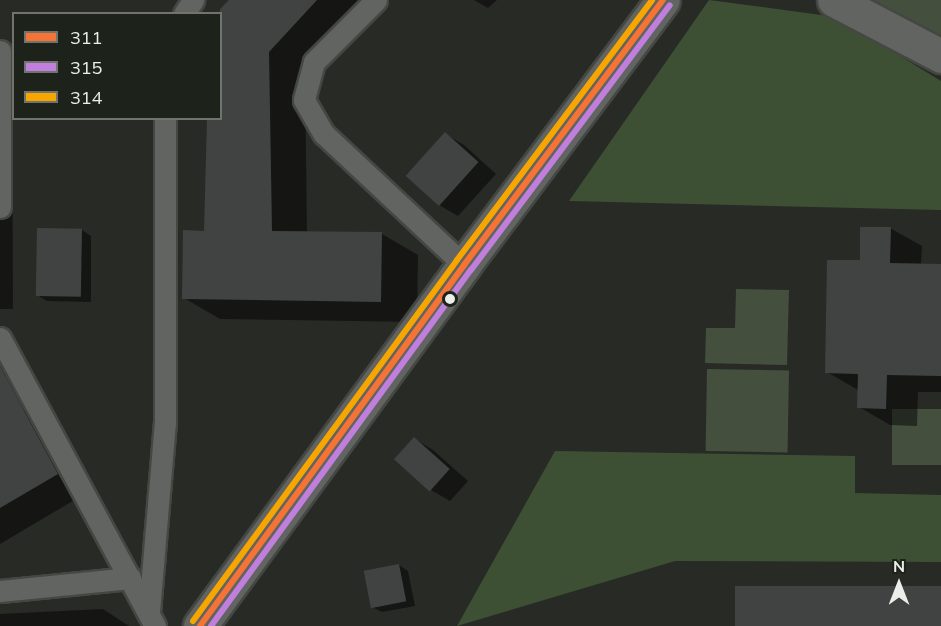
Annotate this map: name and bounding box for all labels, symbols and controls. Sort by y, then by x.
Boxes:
legend [12,12,222,120]
text: 311 [70,26,102,49]
text: 315 [70,56,102,79]
text: 314 [70,86,102,109]
unlabelled marker [444,293,456,305]
north arrow [869,554,929,614]
text: N [893,556,905,576]

